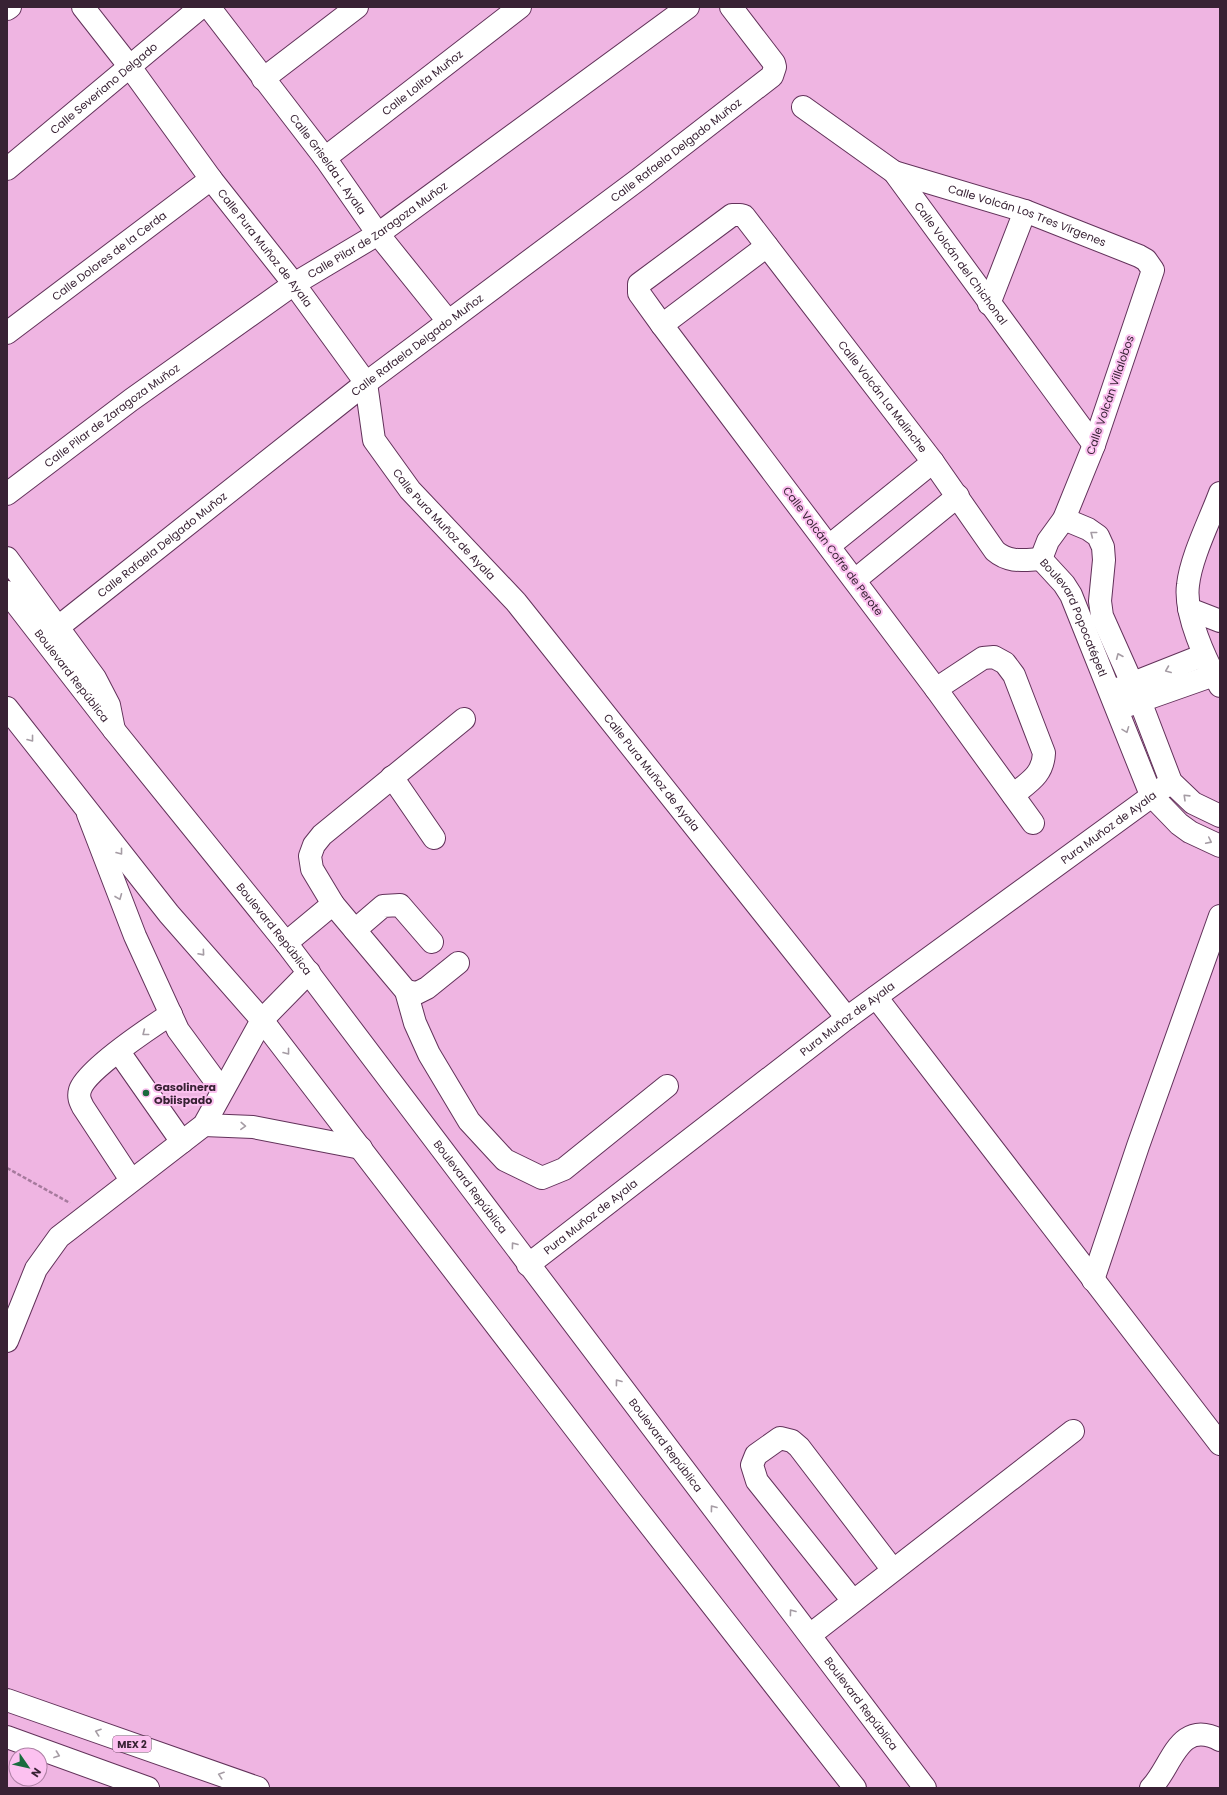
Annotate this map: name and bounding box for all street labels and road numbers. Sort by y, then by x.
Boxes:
street label: Calle Severiano Delgado [47,39,161,138]
street label: Calle Lolita Muñoz [378,46,466,119]
street label: Calle Rafaela Delgado Muñoz [607,95,745,206]
street label: Calle Griselda L. Ayala [286,110,370,218]
street label: Calle Pilar de Zaragoza Muñoz [304,178,451,282]
street label: Calle Volcán Los Tres Vírgenes [946,180,1109,250]
street label: Calle Pura Muñoz de Ayala [214,185,316,310]
street label: Calle Volcán del Chichonal [911,199,1011,328]
street label: Calle Dolores de la Cerda [48,207,170,304]
street label: Calle Rafaela Delgado Muñoz [348,290,486,400]
street label: Calle Volcán Villalobos [1082,333,1138,457]
street label: Calle Volcán La Malinche [834,337,931,456]
street label: Calle Pilar de Zaragoza Muñoz [41,360,183,471]
street label: Calle Pura Muñoz de Ayala [389,465,499,583]
street label: Calle Volcán Cofre de Perote [779,483,887,619]
street label: Calle Rafaela Delgado Muñoz [94,488,230,601]
street label: Boulevard Popocatépetl [1036,555,1111,679]
street label: Boulevard República [31,626,113,726]
street label: Calle Pura Muñoz de Ayala [600,710,703,835]
street label: Pura Muñoz de Ayala [1057,787,1160,868]
street label: Boulevard República [233,880,316,978]
street label: Pura Muñoz de Ayala [796,978,898,1060]
street label: Boulevard República [430,1137,511,1237]
street label: Pura Muñoz de Ayala [540,1175,641,1258]
street label: Boulevard República [625,1395,706,1495]
street label: Boulevard República [821,1654,902,1754]
road number: MEX 2 [113,1736,151,1752]

